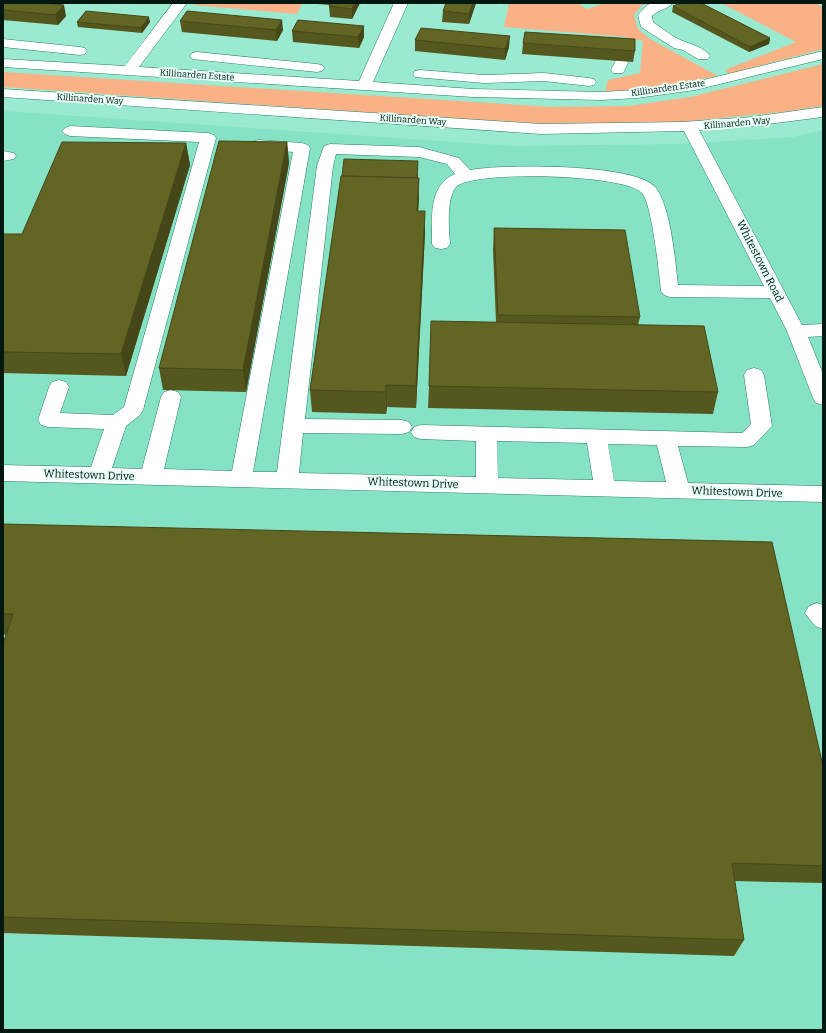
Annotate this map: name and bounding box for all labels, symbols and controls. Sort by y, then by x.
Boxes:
street label: Killinarden Estate [159,67,235,83]
street label: Killinarden Estate [630,78,706,98]
street label: Killinarden Way [56,92,124,106]
street label: Killinarden Way [379,113,447,127]
street label: Killinarden Way [703,115,771,131]
street label: Whitestown Road [734,218,786,304]
street label: Whitestown Drive [43,467,135,483]
street label: Whitestown Drive [367,475,459,491]
street label: Whitestown Drive [691,484,783,500]

